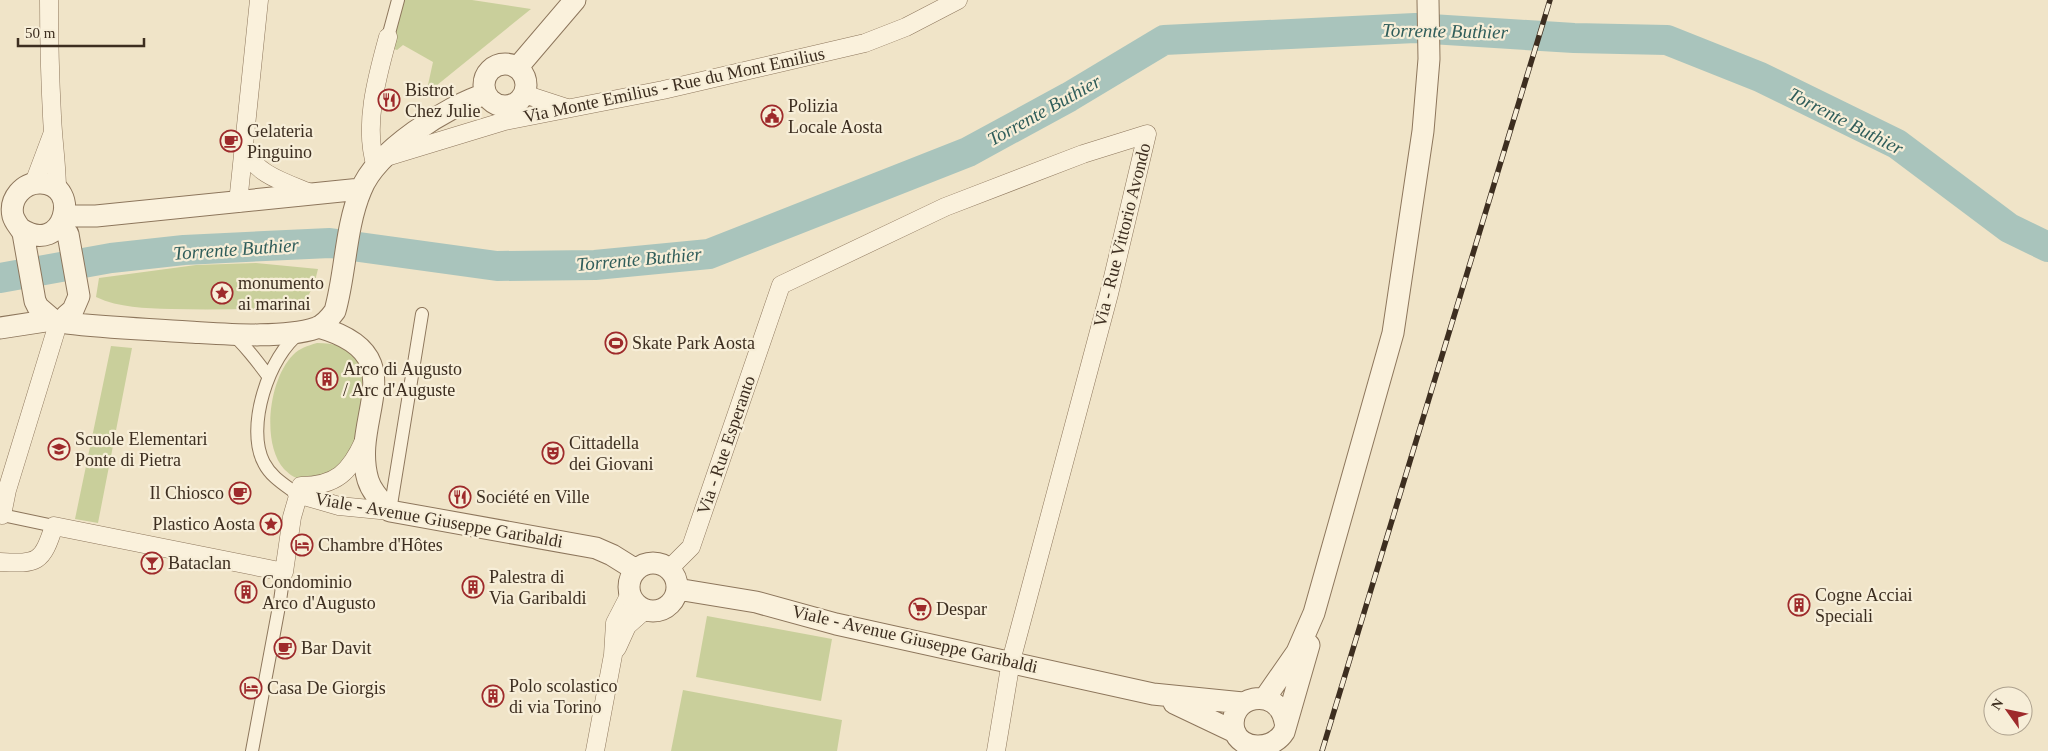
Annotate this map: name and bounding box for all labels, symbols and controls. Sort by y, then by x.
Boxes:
scale bar [18,15,144,47]
water label: Torrente Buthier [1382,19,1509,43]
text: 50 m [25,25,56,41]
street label: Via Monte Emilius - Rue du Mont Emilius [522,43,826,127]
water label: Torrente Buthier [984,70,1105,150]
place label: Bistrot Chez Julie [405,80,480,121]
water label: Torrente Buthier [1785,83,1907,159]
restaurant icon: Bistrot Chez Julie [377,88,401,112]
place label: Polizia Locale Aosta [788,96,882,137]
public building icon: Polizia Locale Aosta [760,104,784,128]
place label: Gelateria Pinguino [247,121,313,162]
cafe icon: Gelateria Pinguino [219,129,243,153]
street label: Via - Rue Vittorio Avondo [1089,141,1155,329]
water label: Torrente Buthier [173,234,300,264]
water label: Torrente Buthier [575,243,703,275]
place label: monumento ai marinai [238,273,324,314]
place icon: monumento ai marinai [210,281,234,305]
sports icon: Skate Park Aosta [604,331,628,355]
place label: Skate Park Aosta [632,333,755,353]
place label: Arco di Augusto / Arc d'Auguste [343,359,462,400]
building icon: Arco di Augusto / Arc d'Auguste [315,367,339,391]
street label: Via - Rue Esperanto [693,373,759,517]
place label: Scuole Elementari Ponte di Pietra [75,429,207,470]
place label: Cittadella dei Giovani [569,433,653,474]
school or university icon: Scuole Elementari Ponte di Pietra [47,437,71,461]
theatre icon: Cittadella dei Giovani [541,441,565,465]
cafe icon: Il Chiosco [228,481,252,505]
place label: Il Chiosco [150,483,224,503]
restaurant icon: Société en Ville [448,485,472,509]
place label: Société en Ville [476,487,590,507]
street label: Viale - Avenue Giuseppe Garibaldi [313,488,565,552]
place icon: Plastico Aosta [259,512,283,536]
place label: Plastico Aosta [153,514,255,534]
hotel icon: Chambre d'Hôtes [290,533,314,557]
place label: Chambre d'Hôtes [318,535,443,555]
bar icon: Bataclan [140,551,164,575]
place label: Bataclan [168,553,231,573]
place label: Palestra di Via Garibaldi [489,567,586,608]
place label: Condominio Arco d'Augusto [262,572,376,613]
building icon: Palestra di Via Garibaldi [461,575,485,599]
building icon: Condominio Arco d'Augusto [234,580,258,604]
place label: Cogne Acciai Speciali [1815,585,1912,626]
building icon: Cogne Acciai Speciali [1787,593,1811,617]
supermarket icon: Despar [908,597,932,621]
place label: Despar [936,599,987,619]
street label: Viale - Avenue Giuseppe Garibaldi [790,601,1040,677]
cafe icon: Bar Davit [273,636,297,660]
place label: Bar Davit [301,638,371,658]
hotel icon: Casa De Giorgis [239,676,263,700]
place label: Polo scolastico di via Torino [509,676,618,717]
place label: Casa De Giorgis [267,678,386,698]
building icon: Polo scolastico di via Torino [481,684,505,708]
north arrow [1983,686,2033,736]
text: N [1988,696,2007,713]

